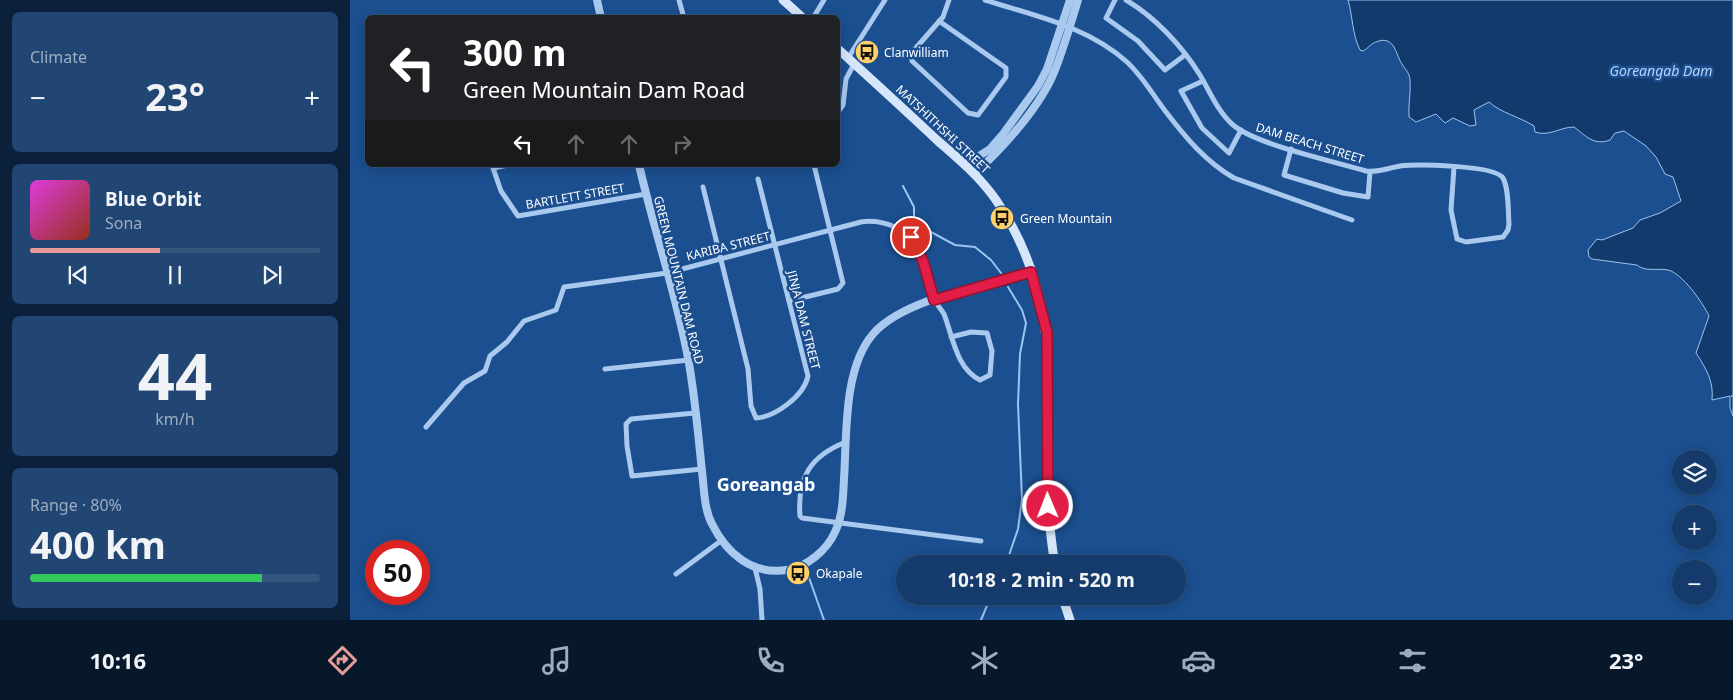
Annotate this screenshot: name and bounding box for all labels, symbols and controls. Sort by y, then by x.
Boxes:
text: 300 m [463,29,566,76]
icon: left [380,35,445,100]
bus stop icon: Clanwilliam [854,39,880,65]
place label: Clanwilliam [884,44,949,61]
text: Climate [30,46,87,68]
water label: Goreangab Dam [1609,61,1713,80]
text: 23° [145,70,205,122]
text: Green Mountain Dam Road [463,74,745,104]
text: − [30,78,46,116]
text: + [304,78,320,116]
street label: MATSHITHSHI STREET [892,81,994,177]
street label: DAM BEACH STREET [1254,118,1367,168]
icon: left [509,130,537,158]
icon: ahead [562,130,590,158]
icon: ahead [615,130,643,158]
icon: right [668,130,696,158]
street label: BARTLETT STREET [524,179,626,213]
text: Blue Orbit [105,186,201,212]
street label: GREEN MOUNTAIN DAM ROAD [650,194,708,366]
bus stop icon: Green Mountain [989,205,1015,231]
place label: Green Mountain [1020,210,1112,227]
text: Sona [105,212,142,234]
pin [890,216,932,258]
icon: arrive [897,223,925,251]
street label: KARIBA STREET [684,227,772,265]
icon: previous [64,261,92,289]
icon: pause [161,261,189,289]
icon: next [258,261,286,289]
street label: JINJA DAM STREET [783,268,825,372]
text: 44 [138,331,212,419]
text: km/h [155,408,195,430]
map controls [1672,450,1717,605]
button: layers [1672,450,1717,495]
district label: Goreangab [717,472,815,496]
position arrow [1021,479,1073,531]
text: Range · 80% [30,494,122,516]
button: + [1672,505,1717,550]
text: 400 km [30,518,166,570]
speed limit sign: 50 [365,540,430,605]
bus stop icon: Okapale [785,560,811,586]
button: − [1672,560,1717,605]
place label: Okapale [816,565,863,582]
text: 10:18 · 2 min · 520 m [947,567,1135,593]
icon: directions [325,643,360,678]
icon: music [539,643,574,678]
icon: phone [753,643,788,678]
icon: climate [967,643,1002,678]
icon: car [1181,643,1216,678]
icon: filters [1395,643,1430,678]
text: 10:16 [89,645,146,675]
text: 23° [1609,645,1643,675]

